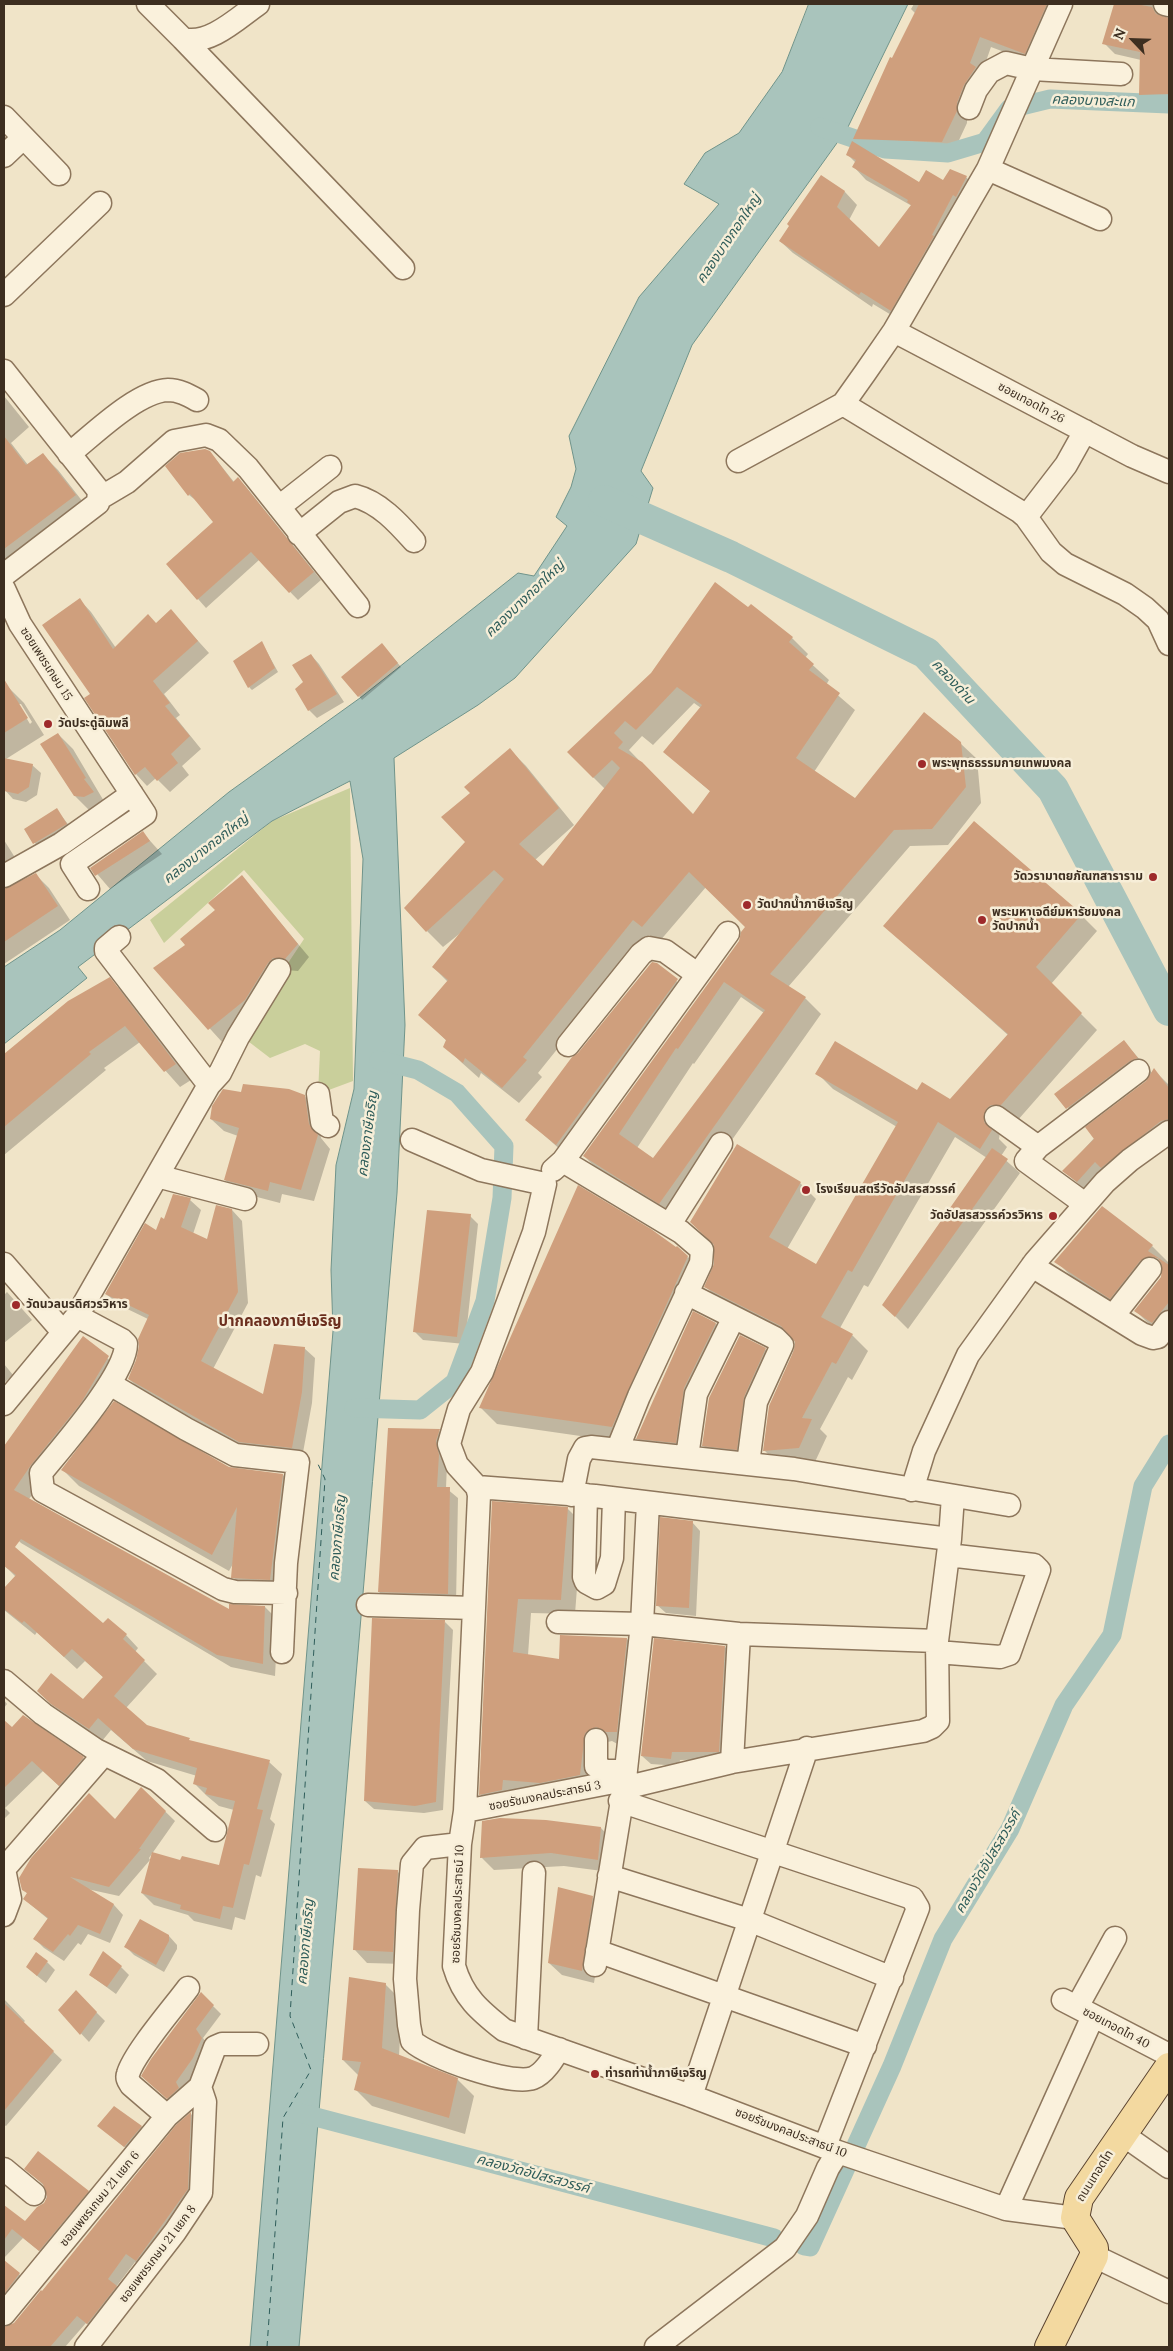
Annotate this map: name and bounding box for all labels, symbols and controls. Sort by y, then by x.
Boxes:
north arrow [1108,15,1158,65]
text: N [1109,25,1130,43]
water label: คลองบางสะแก [1051,91,1135,111]
water label: คลองบางกอกใหญ่ [693,191,765,287]
street label: ซอยเทอดไท 26 [995,379,1067,427]
water label: คลองบางกอกใหญ่ [482,557,568,641]
street label: ซอยเพชรเกษม 15 [17,625,75,703]
water label: คลองด่าน [928,656,978,708]
place label: วัดประดู่ฉิมพลี [58,717,129,731]
marker: วัดประดู่ฉิมพลี [42,718,54,730]
place label: พระพุทธธรรมกายเทพมงคล [932,757,1072,771]
marker: พระพุทธธรรมกายเทพมงคล [916,758,928,770]
water label: คลองบางกอกใหญ่ [160,810,252,888]
place label: วัดวรามาตยภัณฑสาราราม [1014,870,1143,884]
marker: วัดวรามาตยภัณฑสาราราม [1147,871,1159,883]
place label: วัดปากน้ำภาษีเจริญ [757,898,853,912]
marker: วัดปากน้ำภาษีเจริญ [741,899,753,911]
place label: พระมหาเจดีย์มหารัชมงคล วัดปากน้ำ [992,906,1121,934]
marker: พระมหาเจดีย์มหารัชมงคล วัดปากน้ำ [976,914,988,926]
water label: คลองภาษีเจริญ [354,1090,382,1178]
place label: โรงเรียนสตรีวัดอัปสรสวรรค์ [816,1183,955,1197]
marker: โรงเรียนสตรีวัดอัปสรสวรรค์ [800,1184,812,1196]
place label: วัดอัปสรสวรรค์วรวิหาร [930,1209,1043,1223]
marker: วัดอัปสรสวรรค์วรวิหาร [1047,1210,1059,1222]
place label: วัดนวลนรดิศวรวิหาร [26,1298,128,1312]
marker: วัดนวลนรดิศวรวิหาร [10,1299,22,1311]
district label: ปากคลองภาษีเจริญ [219,1313,341,1331]
water label: คลองภาษีเจริญ [326,1494,350,1582]
street label: ซอยรัชมงคลประสาธน์ 3 [488,1778,602,1814]
water label: คลองวัดอัปสรสวรรค์ [952,1808,1024,1916]
street label: ซอยรัชมงคลประสาธน์ 10 [449,1844,467,1964]
water label: คลองภาษีเจริญ [294,1898,318,1986]
street label: ซอยเทอดไท 40 [1080,2004,1152,2052]
place label: ท่ารถท่าน้ำภาษีเจริญ [605,2067,707,2081]
marker: ท่ารถท่าน้ำภาษีเจริญ [589,2068,601,2080]
street label: ซอยรัชมงคลประสาธน์ 10 [733,2105,849,2161]
street label: ซอยเพชรเกษม 21 แยก 6 [57,2148,143,2250]
street label: ถนนเทอดไท [1074,2148,1116,2204]
water label: คลองวัดอัปสรสวรรค์ [475,2151,591,2197]
street label: ซอยเพชรเกษม 21 แยก 8 [117,2202,199,2306]

